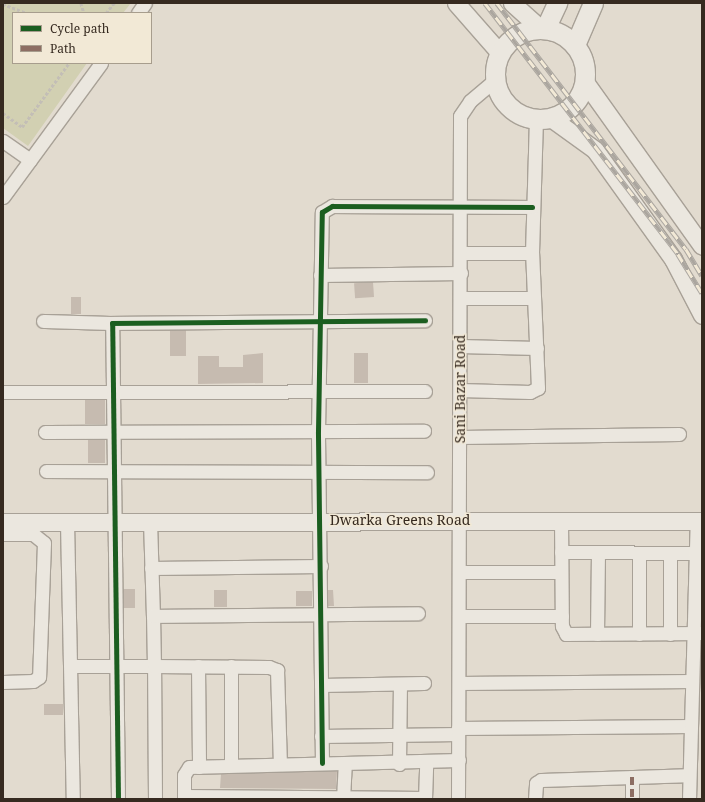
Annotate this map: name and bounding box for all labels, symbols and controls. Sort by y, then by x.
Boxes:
legend [12,12,152,64]
text: Cycle path [50,20,109,37]
text: Path [50,40,76,57]
street label: Sani Bazar Road [452,335,468,443]
street label: Dwarka Greens Road [330,512,470,528]

